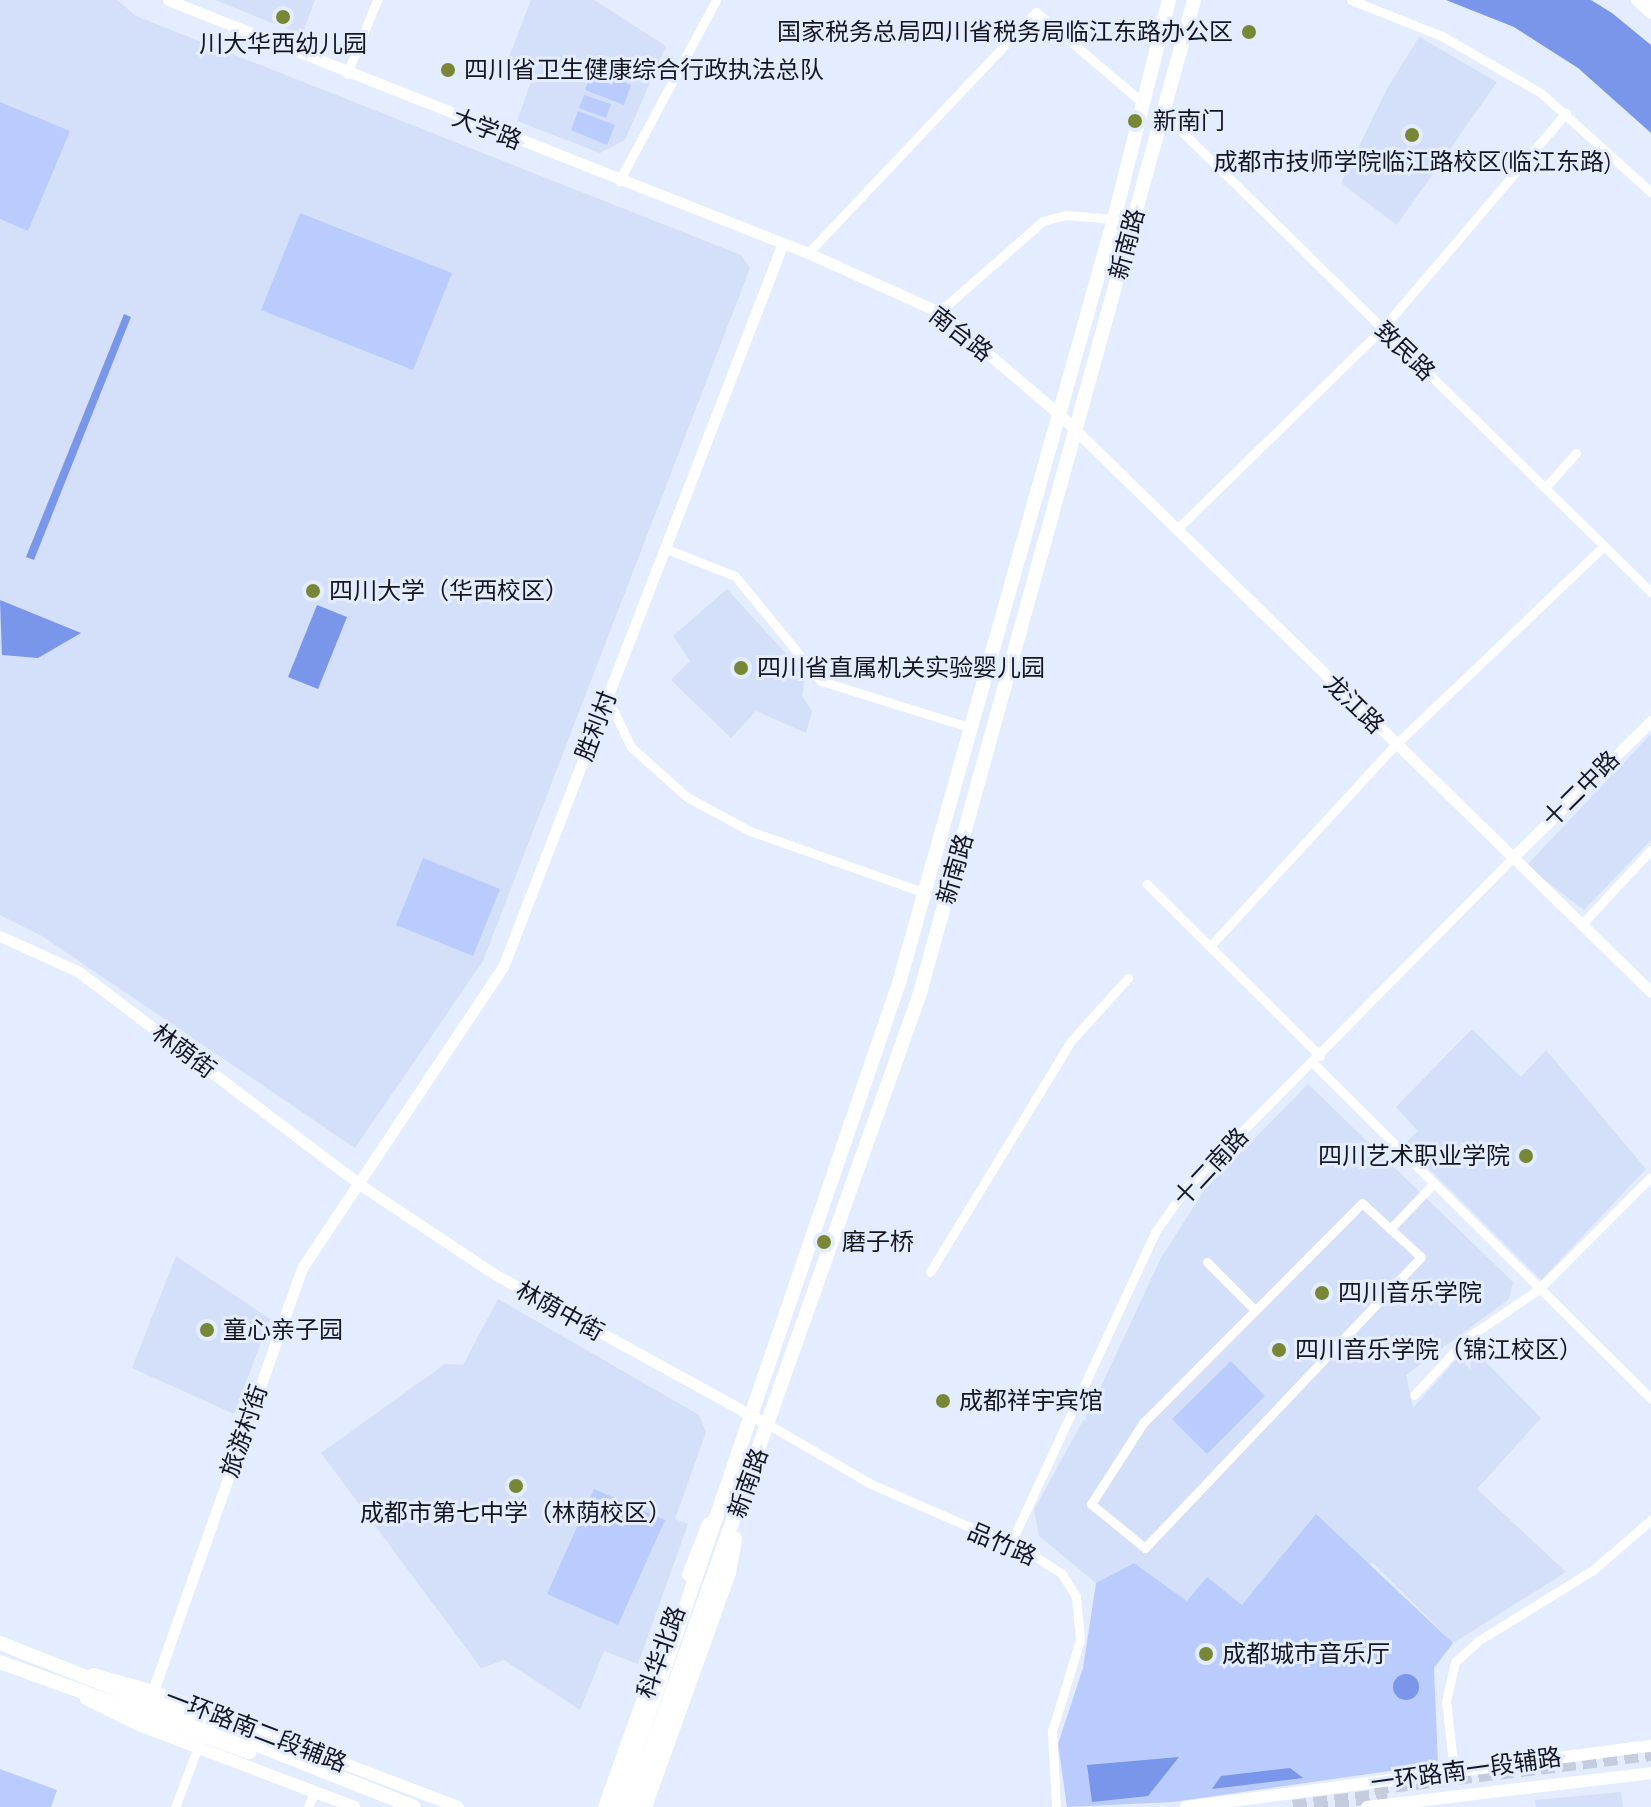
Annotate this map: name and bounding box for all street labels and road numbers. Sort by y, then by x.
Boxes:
street label: 大学路 [448,103,526,155]
street label: 新南路 [1104,205,1150,283]
street label: 南台路 [924,300,998,368]
street label: 致民路 [1369,316,1441,386]
street label: 龙江路 [1318,669,1390,739]
street label: 胜利村 [570,687,622,765]
street label: 十二中路 [1537,745,1625,833]
street label: 新南路 [931,830,979,908]
street label: 林荫街 [147,1018,221,1084]
street label: 十二南路 [1168,1122,1254,1212]
street label: 林荫中街 [511,1275,609,1347]
street label: 旅游村街 [215,1381,273,1481]
street label: 新南路 [722,1444,774,1522]
street label: 品竹路 [963,1517,1041,1571]
street label: 科华北路 [631,1602,691,1702]
street label: 一环路南二段辅路 [161,1682,351,1778]
street label: 一环路南一段辅路 [1369,1742,1563,1798]

